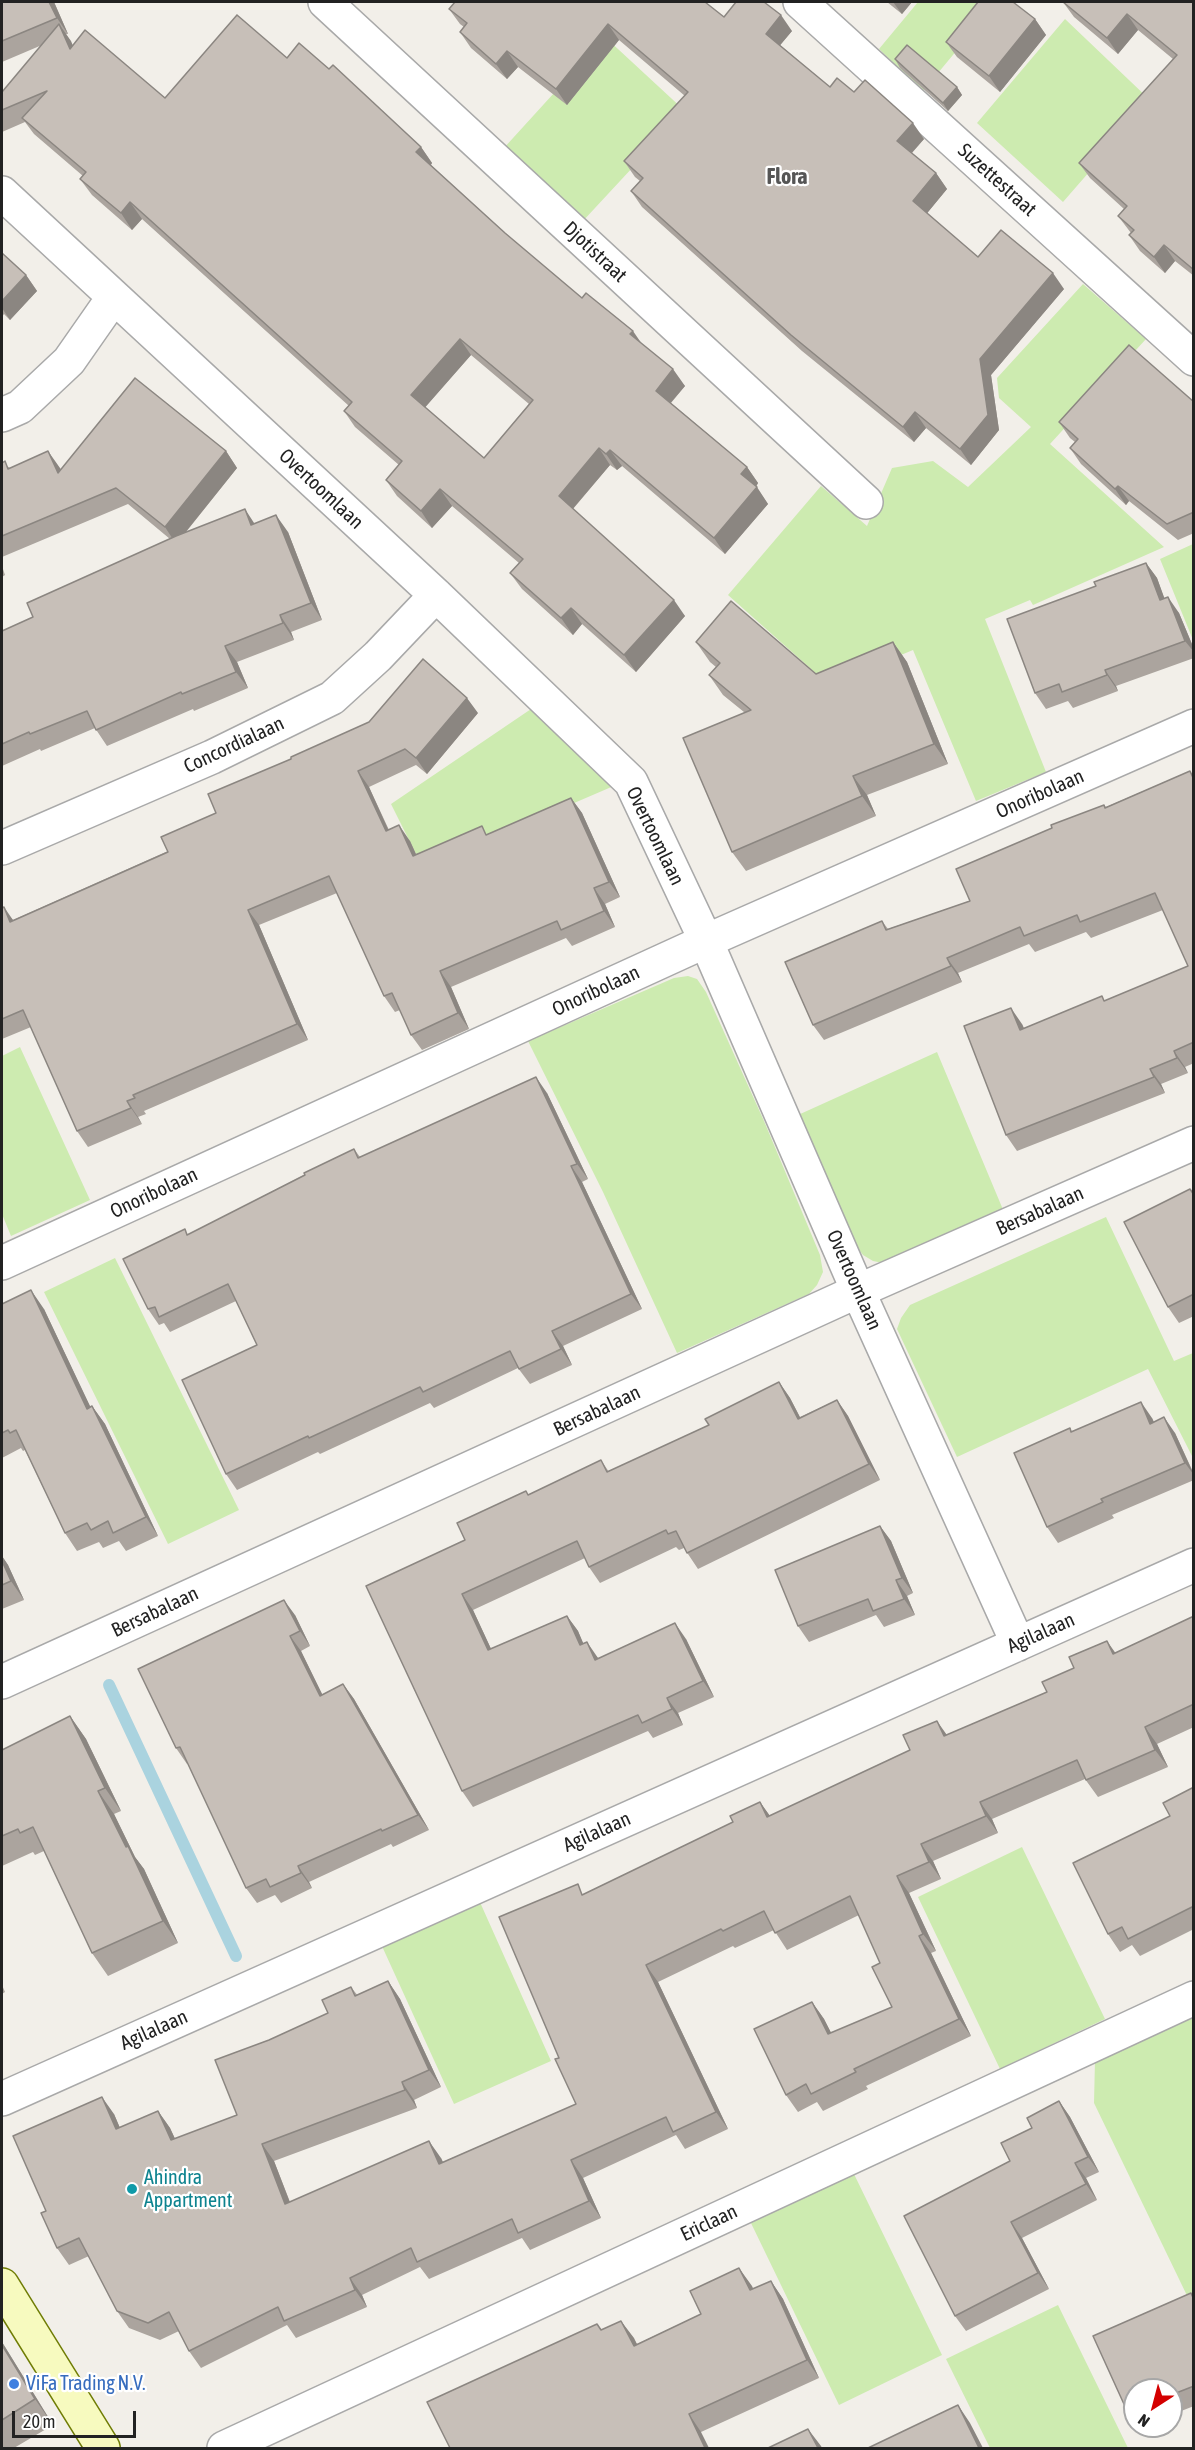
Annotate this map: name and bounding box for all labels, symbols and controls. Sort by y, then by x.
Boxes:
street label: Suzettestraat [953,139,1041,221]
district label: Flora [766,164,808,190]
street label: Djotistraat [558,217,632,287]
street label: Overtoomlaan [274,444,368,534]
street label: Concordialaan [180,711,288,779]
street label: Onoribolaan [992,764,1088,824]
street label: Overtoomlaan [621,783,689,889]
street label: Onoribolaan [548,960,644,1022]
street label: Onoribolaan [106,1162,202,1224]
street label: Bersabalaan [993,1181,1087,1241]
street label: Overtoomlaan [821,1226,887,1334]
street label: Bersabalaan [550,1380,644,1442]
street label: Bersabalaan [108,1581,202,1643]
street label: Agilalaan [1004,1608,1078,1658]
street label: Agilalaan [560,1807,634,1857]
street label: Agilalaan [117,2005,191,2055]
place label: Ahindra Appartment [144,2166,232,2213]
marker: Ahindra Appartment [125,2182,139,2196]
street label: Ericlaan [677,2199,741,2247]
place label: ViFa Trading N.V. [26,2372,146,2396]
marker: ViFa Trading N.V. [7,2377,21,2391]
north arrow [1123,2378,1183,2438]
scale bar [15,2399,140,2437]
text: 20 m [23,2411,55,2432]
text: N [1134,2411,1153,2431]

